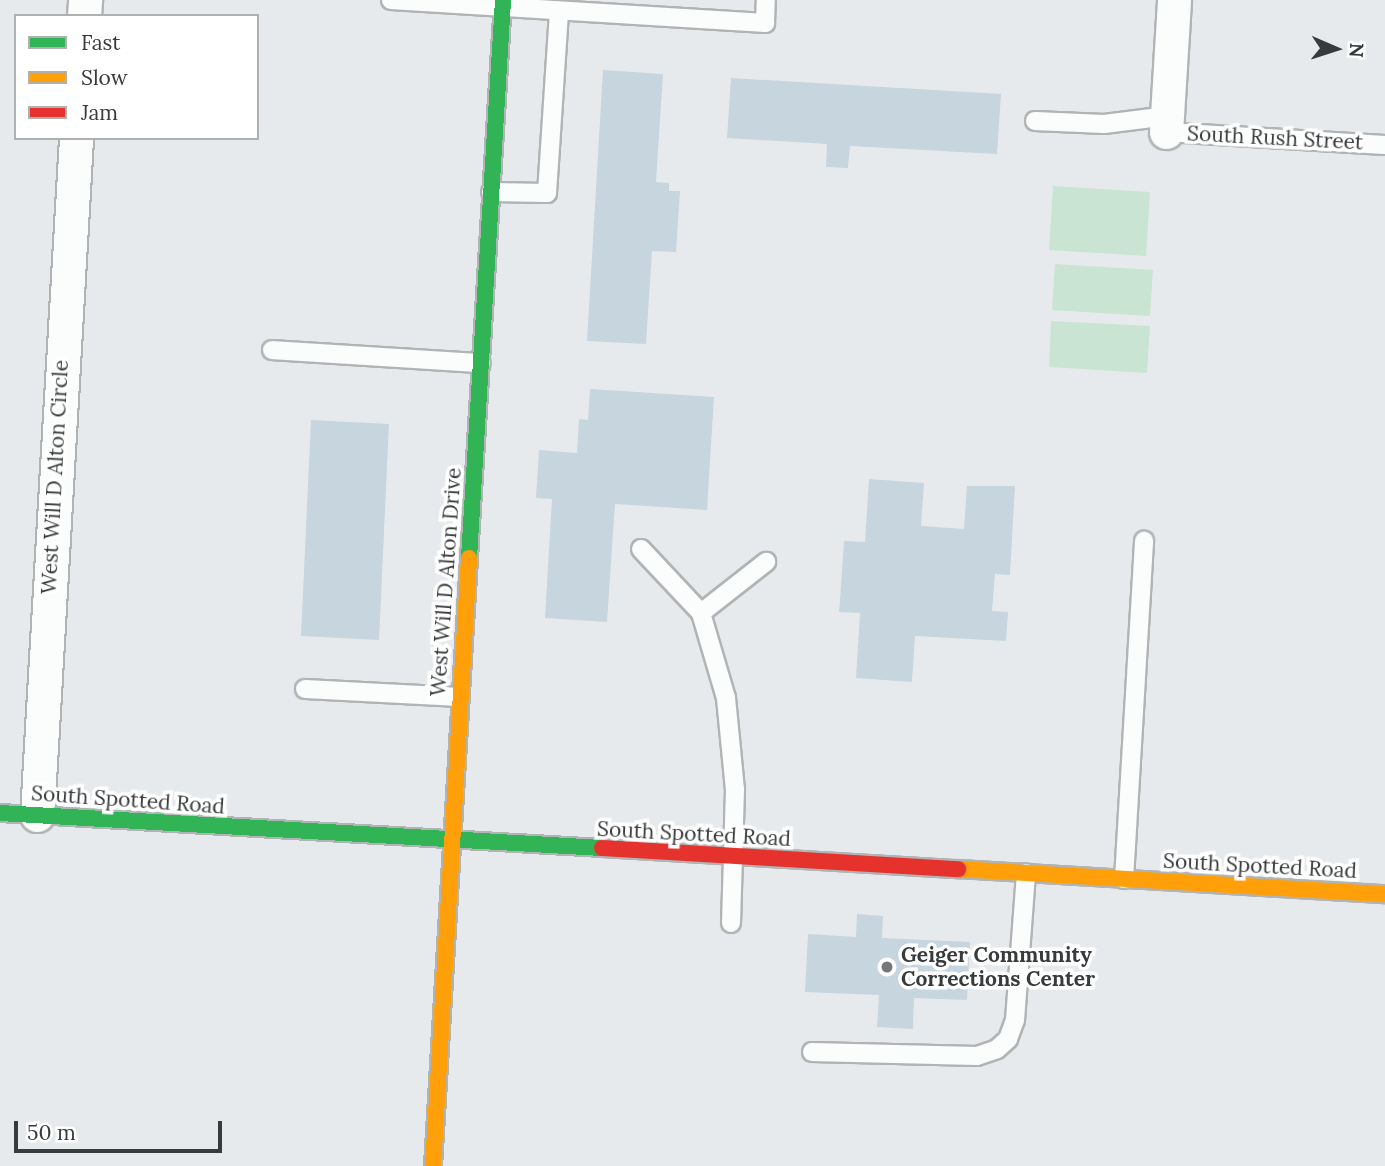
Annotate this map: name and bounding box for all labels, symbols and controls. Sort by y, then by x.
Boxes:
legend [14,14,259,140]
north arrow [1301,14,1371,84]
text: Fast [81,29,120,56]
text: N [1345,42,1369,58]
text: Slow [81,64,128,91]
text: Jam [81,99,118,126]
street label: South Rush Street [1186,121,1364,155]
street label: West Will D Alton Circle [36,359,74,595]
street label: West Will D Alton Drive [425,467,467,697]
street label: South Spotted Road [30,781,226,819]
street label: South Spotted Road [596,816,792,852]
street label: South Spotted Road [1162,848,1358,884]
place label: Geiger Community Corrections Center [901,942,1095,992]
marker: Geiger Community Corrections Center [879,959,895,975]
scale bar [18,1106,226,1150]
text: 50 m [27,1119,76,1146]

